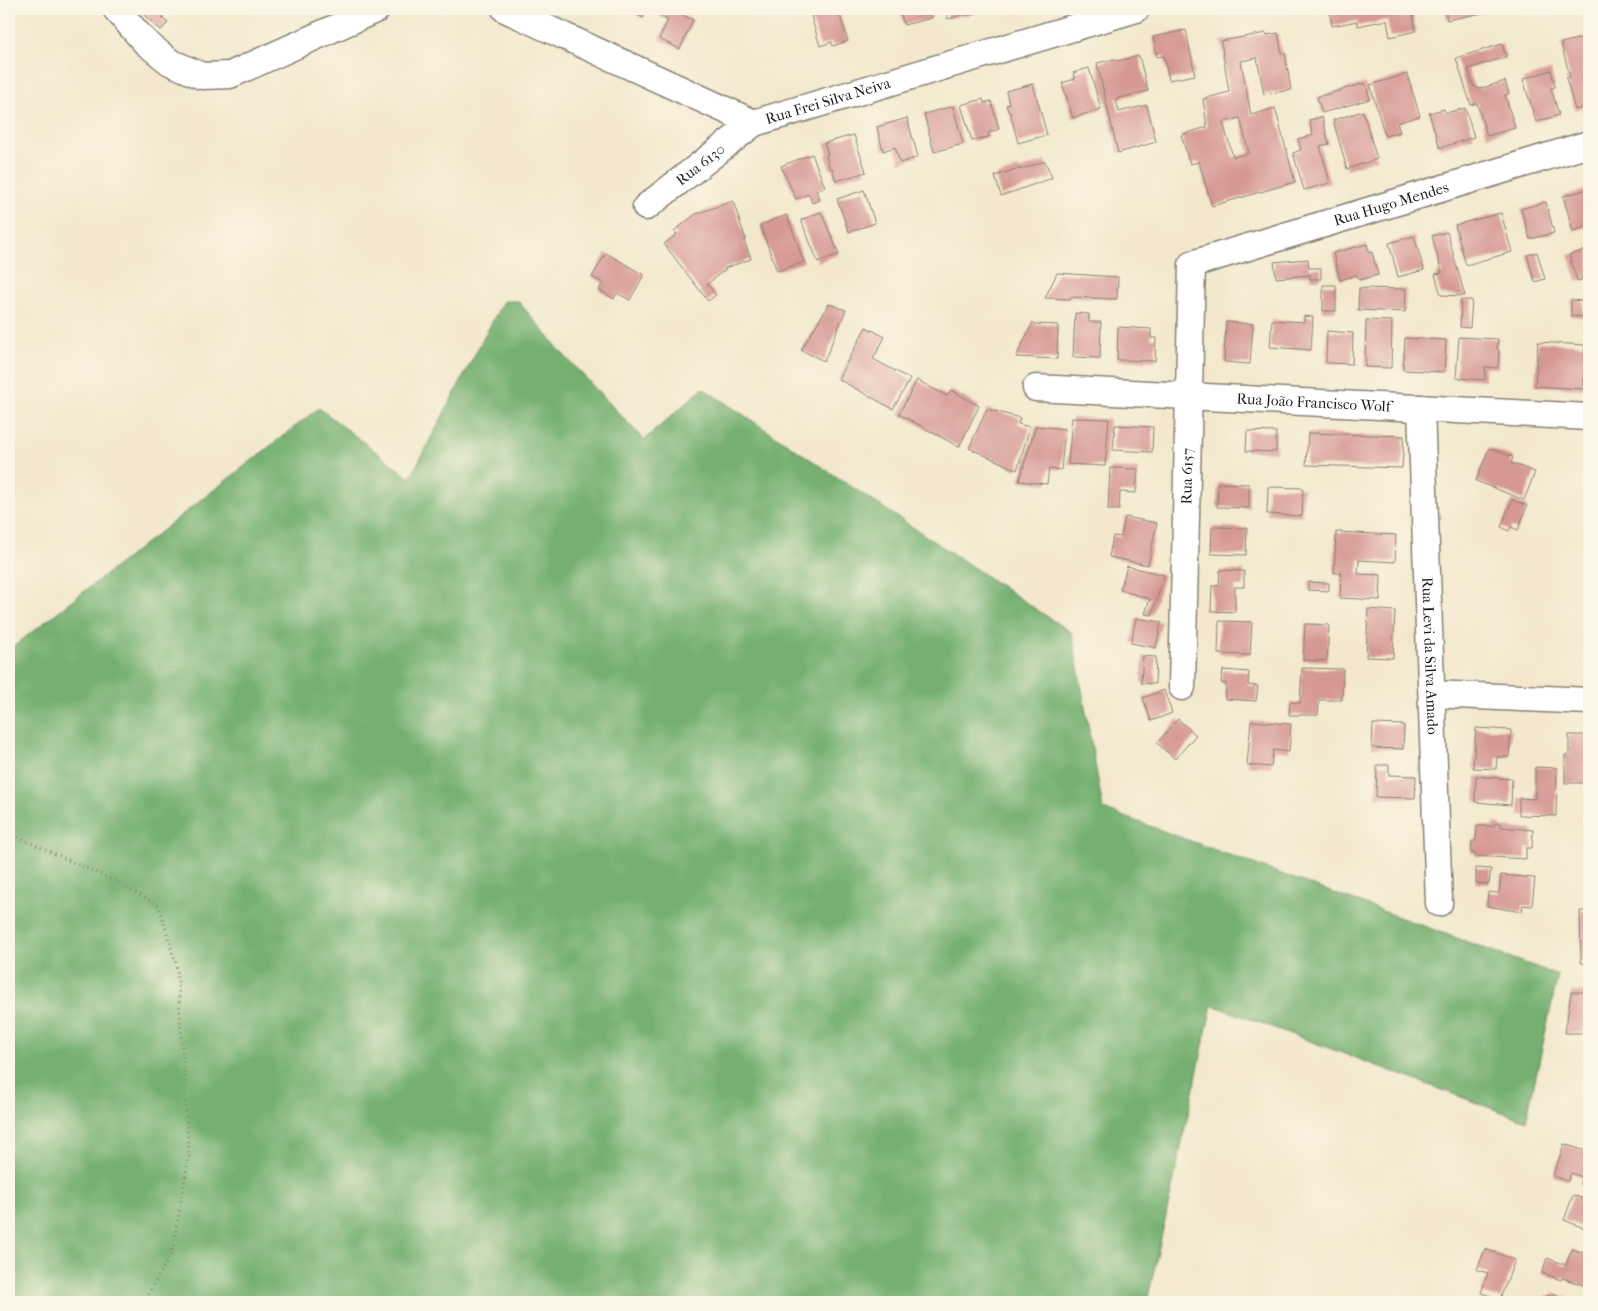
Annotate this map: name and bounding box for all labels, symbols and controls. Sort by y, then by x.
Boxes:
street label: Rua Frei Silva Neiva [763,74,894,128]
street label: Rua 6130 [672,140,729,189]
street label: Rua Hugo Mendes [1331,178,1451,230]
street label: Rua João Francisco Wolf [1236,390,1394,416]
street label: Rua 6157 [1177,448,1197,504]
street label: Rua Levi da Silva Amado [1418,577,1442,735]

